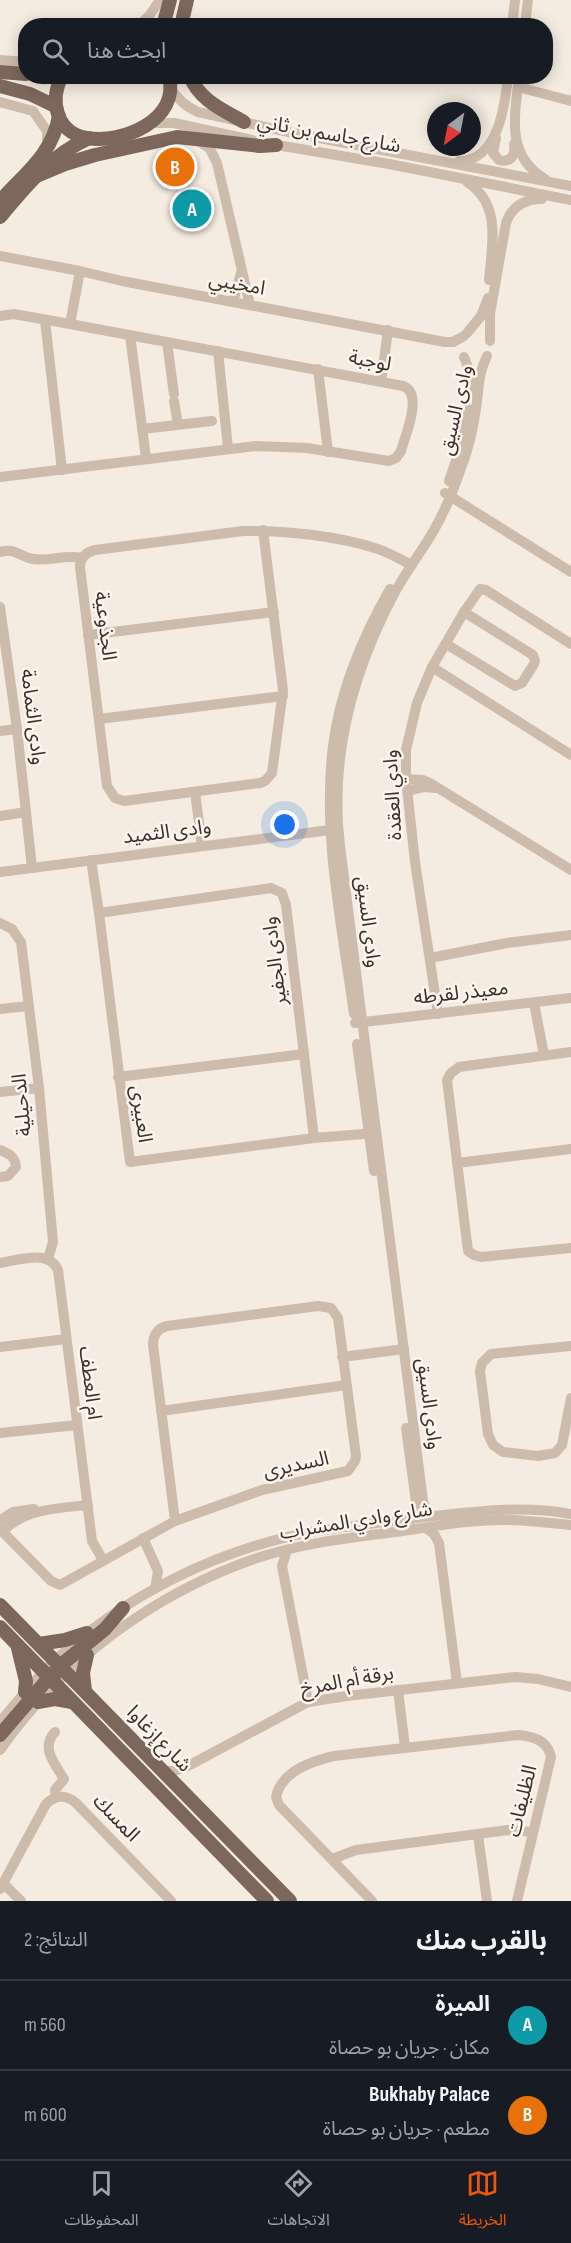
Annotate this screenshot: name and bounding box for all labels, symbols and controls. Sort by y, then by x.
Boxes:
search box [18,18,553,84]
icon: search [39,35,72,68]
text: ابحث هنا [87,38,166,65]
north arrow [427,102,481,156]
street label: شارع جاسم بن ثاني [255,110,402,161]
pin: B [156,144,195,190]
pin: A [172,186,212,232]
street label: امخيبي [206,267,267,303]
street label: لوجبة [347,345,393,377]
street label: وادى السيق [434,362,478,458]
street label: الجذوعية [89,590,121,662]
street label: وادى الثمامة [15,668,51,766]
street label: وادي العقدة [379,749,410,841]
your location [270,810,299,839]
street label: وادى الثميد [122,815,212,849]
street label: وادى السيق [350,875,386,969]
street label: وادى الجفير [258,915,292,1008]
street label: معيذر لقرطه [412,976,510,1010]
street label: الدحيلية [7,1073,37,1137]
street label: العبيرى [125,1084,157,1144]
street label: ام العطف [72,1345,106,1422]
street label: وادى السيق [411,1357,447,1451]
street label: السديرى [261,1446,331,1484]
street label: شارع وادي المشراب [278,1497,435,1548]
street label: برقة أم المرخ [298,1660,396,1703]
street label: شارع إزغاوا [120,1701,197,1779]
street label: الظليفات [502,1763,542,1839]
street label: المسك [88,1789,144,1847]
text: بالقرب منك [416,1926,547,1957]
text: النتائج: 2 [24,1928,88,1952]
text: الميرة [435,1991,490,2018]
text: 560 m [24,2013,66,2037]
text: A [523,2013,532,2037]
text: مكان · جريان بو حصاة [329,2036,490,2060]
text: Bukhaby Palace [369,2081,490,2108]
text: 600 m [24,2103,67,2127]
text: B [523,2103,532,2127]
text: مطعم · جريان بو حصاة [323,2117,490,2141]
tab: المحفوظات [64,2167,139,2237]
tab: الاتجاهات [267,2167,330,2237]
tab: الخريطة [459,2167,507,2237]

